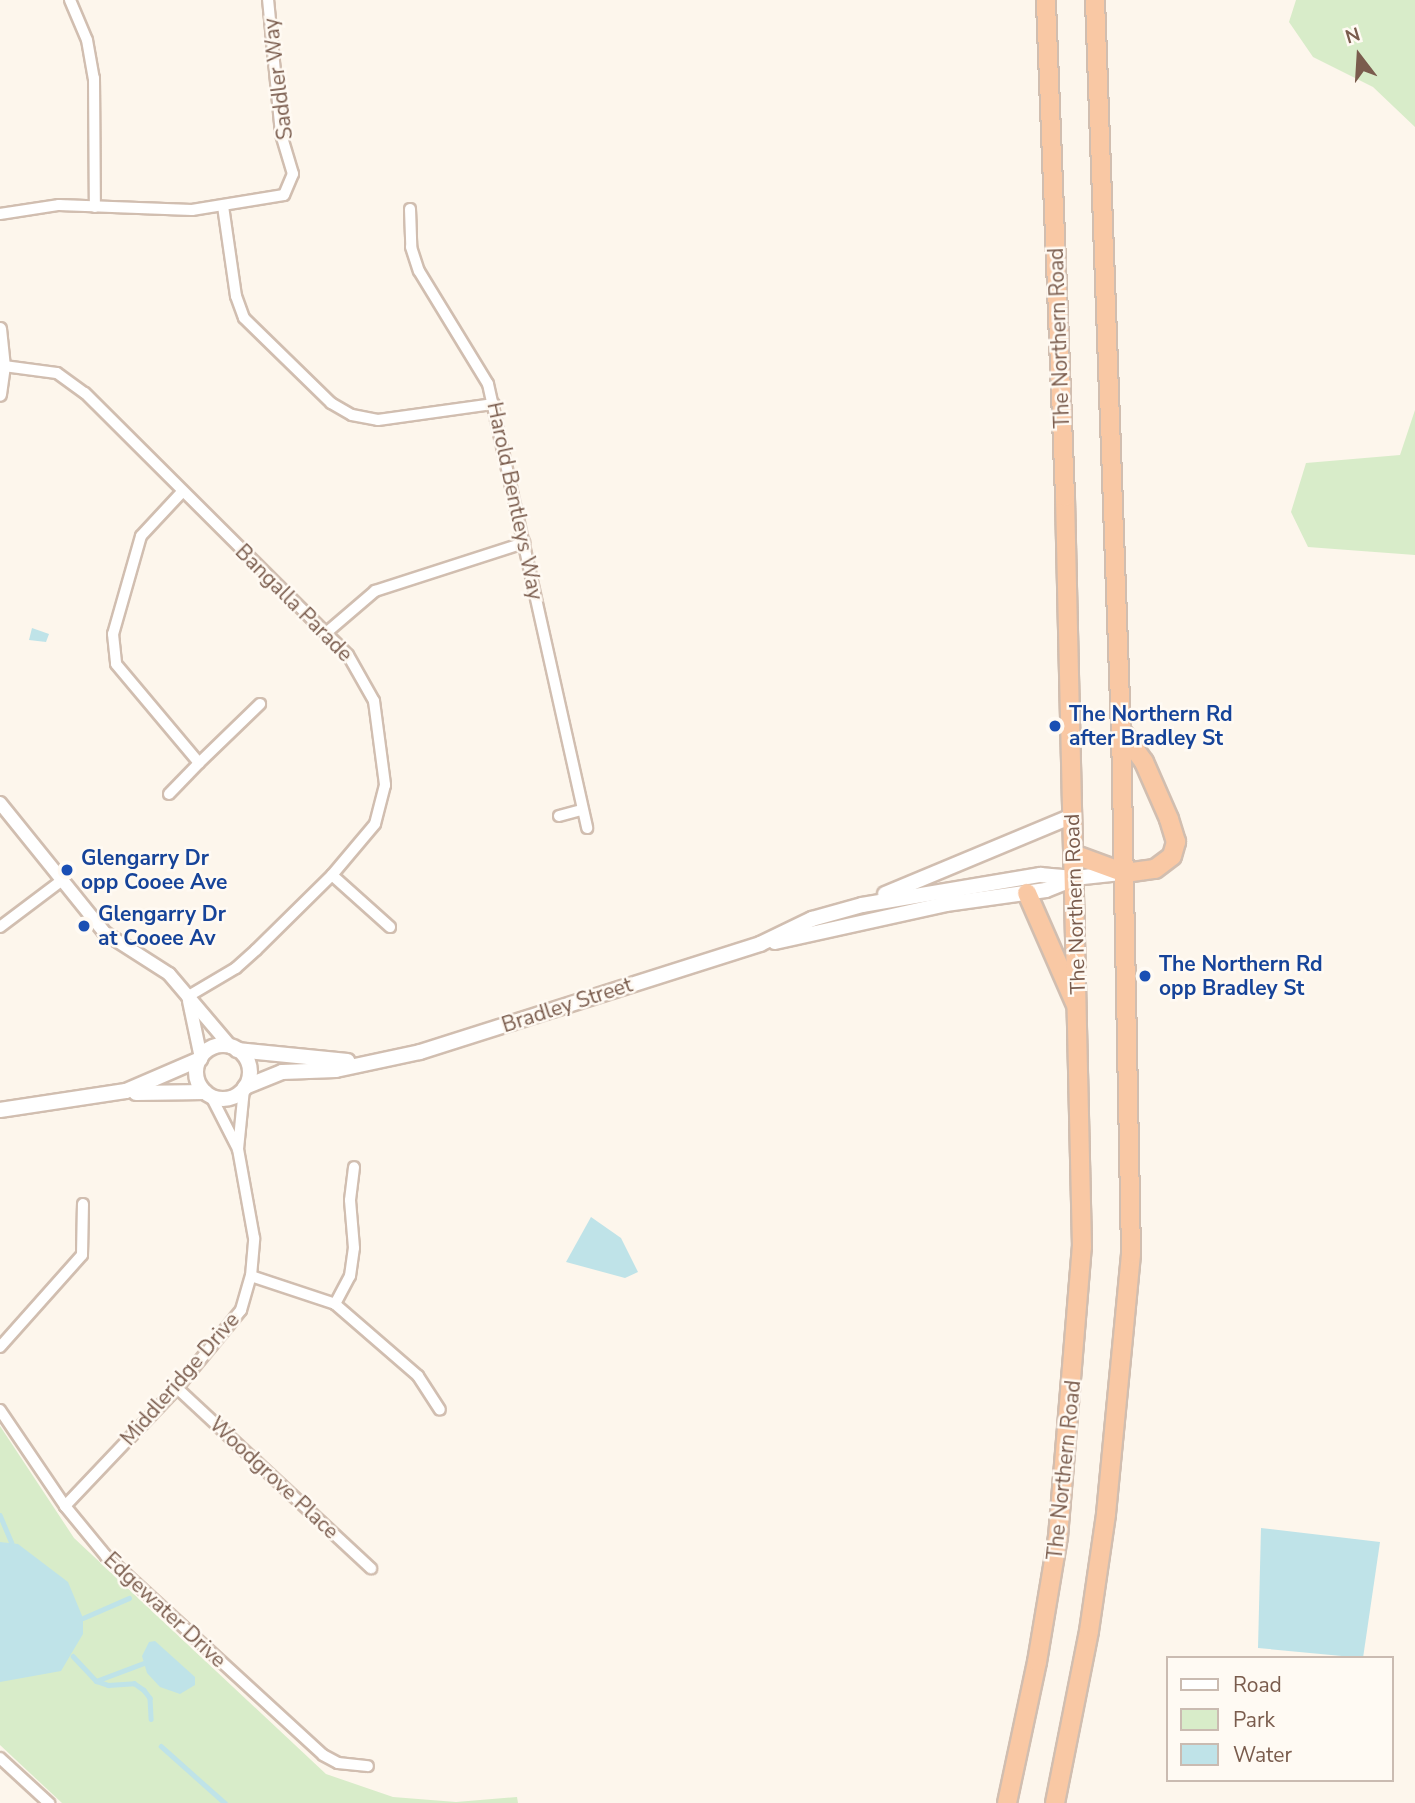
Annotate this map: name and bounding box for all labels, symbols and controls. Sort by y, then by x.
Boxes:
street label: Saddler Way [258,17,298,141]
north arrow [1324,21,1394,91]
text: N [1342,21,1363,50]
street label: The Northern Road [1043,247,1075,429]
street label: Harold Bentleys Way [482,400,548,602]
street label: Bangalla Parade [230,539,358,667]
place label: The Northern Rd after Bradley St [1069,701,1233,751]
marker: The Northern Rd after Bradley St [1047,718,1063,734]
street label: The Northern Road [1059,813,1091,995]
place label: Glengarry Dr opp Cooee Ave [81,845,227,895]
marker: Glengarry Dr opp Cooee Ave [59,862,75,878]
place label: Glengarry Dr at Cooee Av [98,901,226,951]
marker: Glengarry Dr at Cooee Av [76,918,92,934]
place label: The Northern Rd opp Bradley St [1159,951,1323,1001]
marker: The Northern Rd opp Bradley St [1137,968,1153,984]
street label: Bradley Street [499,972,635,1038]
street label: Middleridge Drive [115,1307,245,1451]
street label: The Northern Road [1042,1379,1086,1561]
street label: Woodgrove Place [204,1412,344,1544]
street label: Edgewater Drive [99,1547,231,1673]
legend [1166,1656,1394,1782]
text: Road [1233,1671,1282,1699]
text: Park [1233,1706,1275,1734]
text: Water [1233,1741,1292,1769]

